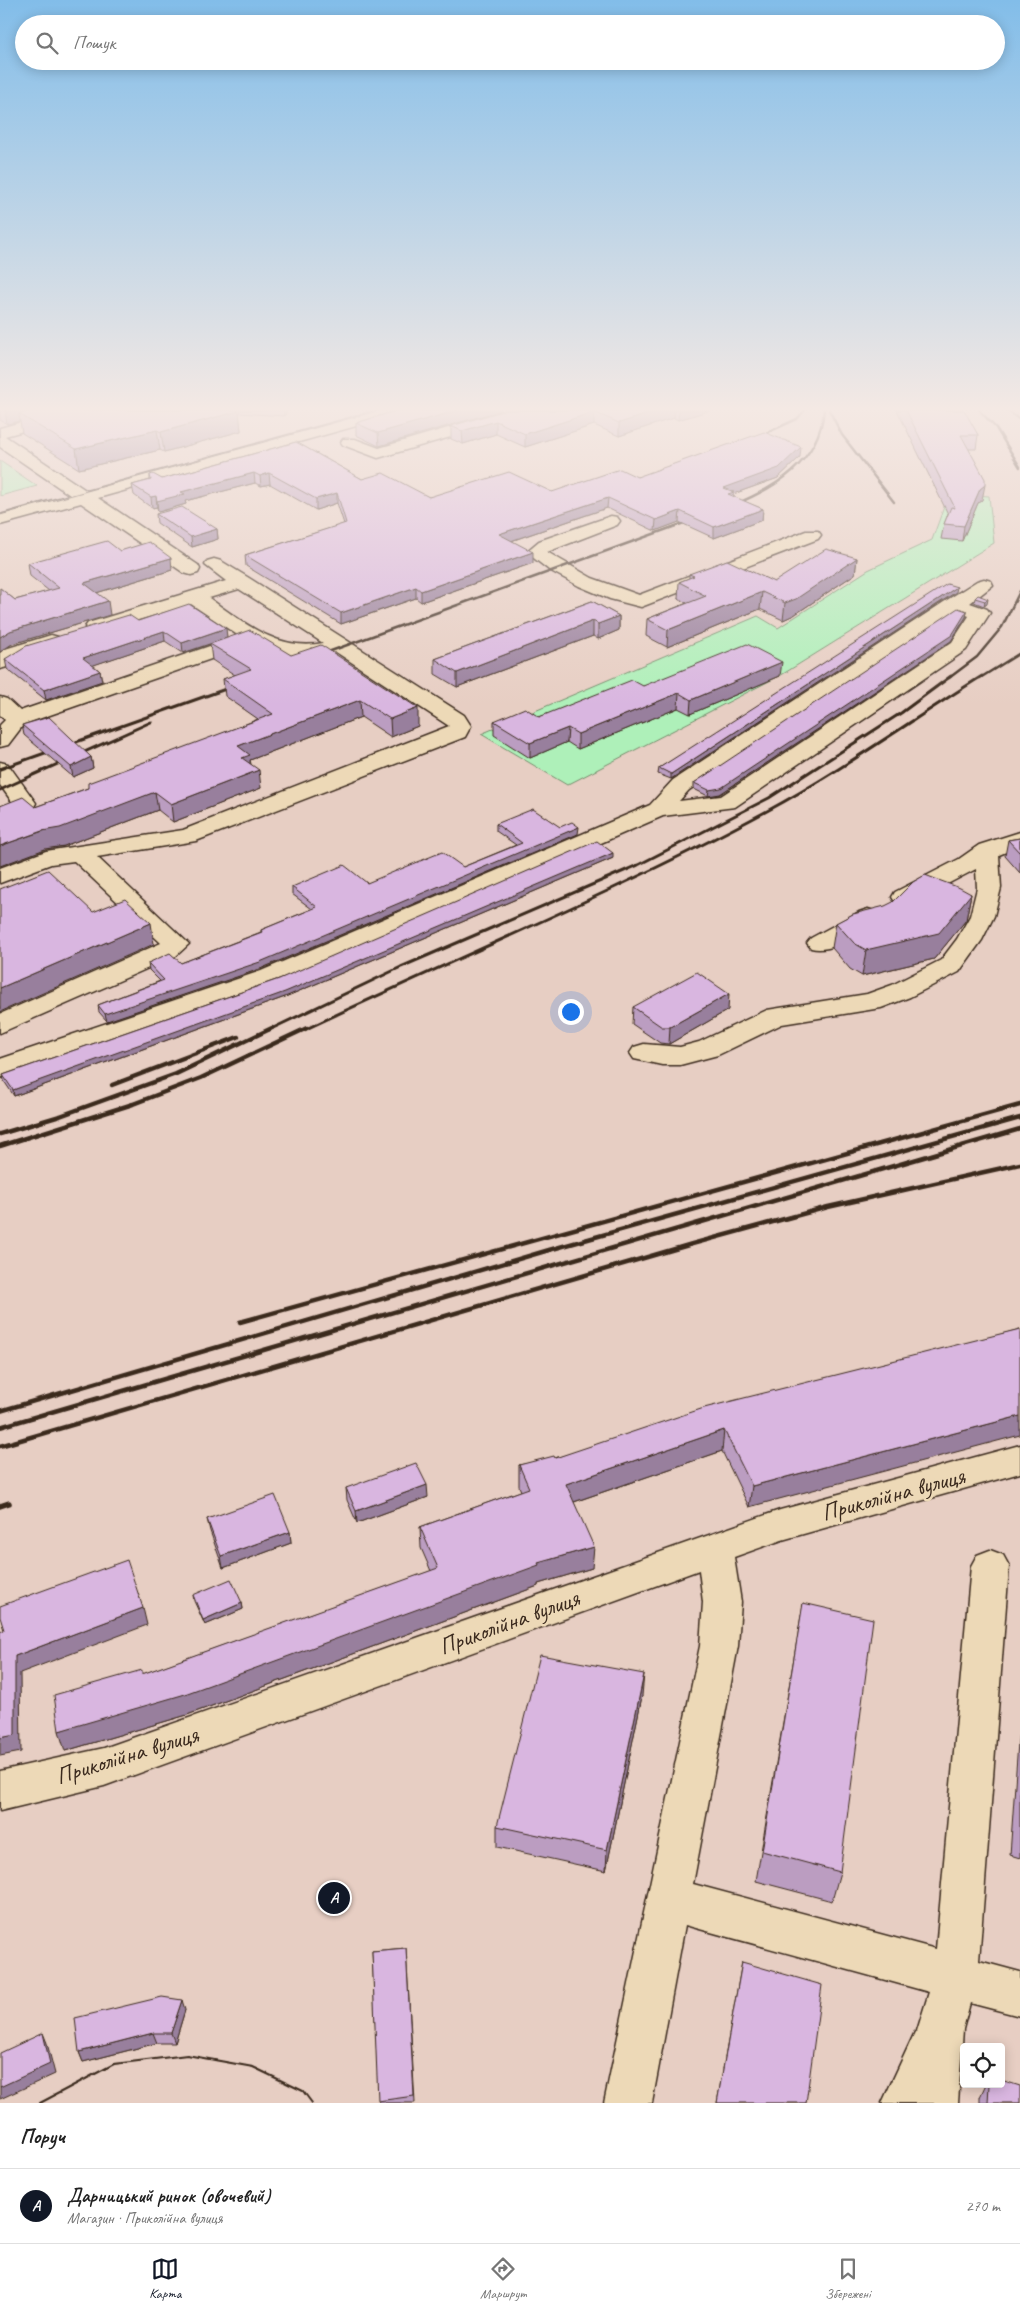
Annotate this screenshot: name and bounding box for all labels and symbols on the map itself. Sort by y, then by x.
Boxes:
your location [558,999,584,1025]
street label: Приколійна вулиця [818,1460,969,1528]
street label: Приколійна вулиця [435,1582,585,1661]
street label: Приколійна вулиця [52,1719,203,1791]
pin: A [318,1879,350,1917]

